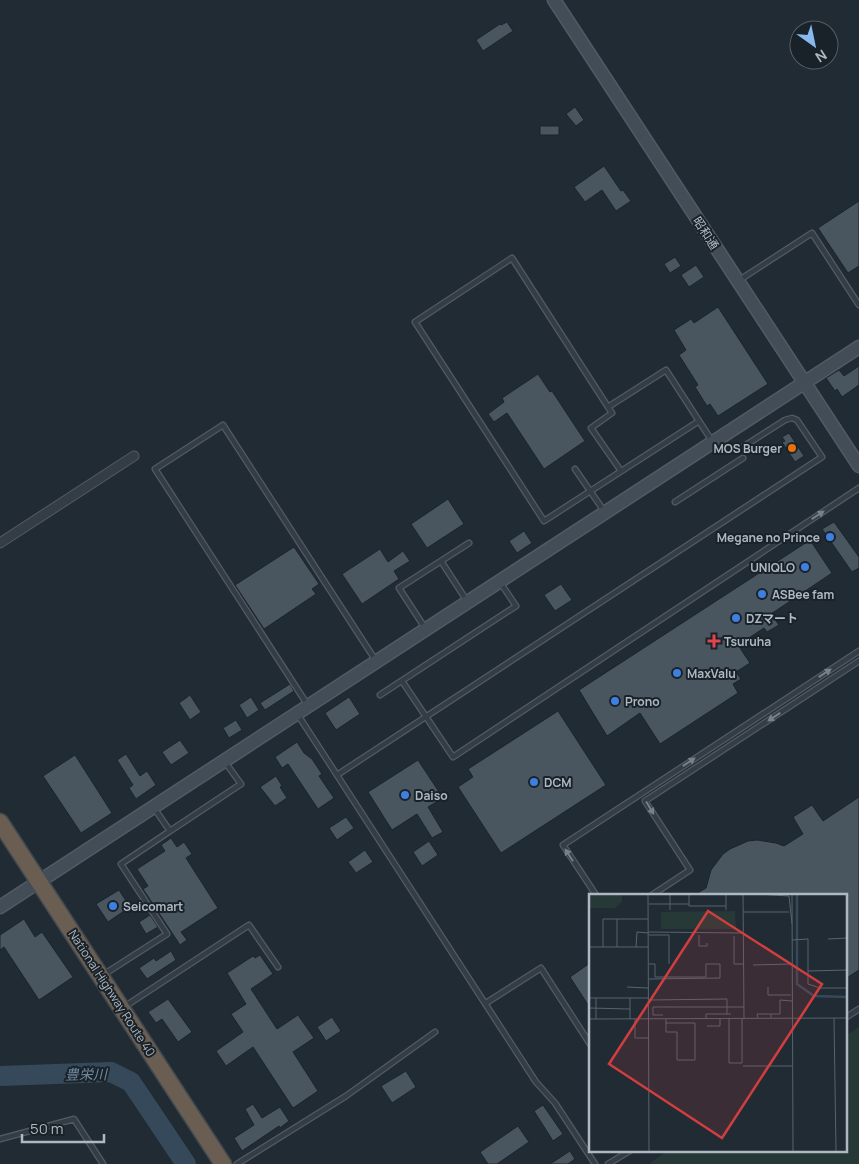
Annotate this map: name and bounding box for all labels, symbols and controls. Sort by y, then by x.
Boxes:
north arrow [789,20,839,70]
text: N [812,46,831,67]
street label: 昭和通 [689,213,723,253]
place label: MOS Burger [713,440,782,457]
marker: MOS Burger [786,442,798,454]
one-way arrow [812,510,825,520]
place label: Megane no Prince [717,529,820,546]
marker: Megane no Prince [824,531,836,543]
place label: UNIQLO [750,559,795,576]
marker: UNIQLO [799,561,811,573]
place label: ASBee fam [772,586,834,603]
marker: ASBee fam [756,588,768,600]
place label: DZマート [746,610,798,627]
marker: DZマート [730,612,742,624]
place label: Tsuruha [724,633,771,650]
marker: Tsuruha [708,635,720,647]
place label: MaxValu [687,665,736,682]
marker: MaxValu [671,667,683,679]
one-way arrow [818,668,832,678]
place label: Prono [625,693,660,710]
marker: Prono [609,695,621,707]
one-way arrow [768,712,781,721]
one-way arrow [683,757,696,767]
place label: DCM [544,774,572,791]
marker: DCM [528,776,540,788]
place label: Daiso [415,787,448,804]
marker: Daiso [399,789,411,801]
one-way arrow [645,801,654,815]
one-way arrow [564,848,574,861]
inset map [589,894,846,1152]
place label: Seicomart [123,898,183,915]
marker: Seicomart [107,900,119,912]
street label: National Highway Route 40 [65,926,159,1060]
water label: 豊栄川 [65,1064,109,1084]
scale bar [22,1112,105,1144]
text: 50 m [30,1118,64,1139]

